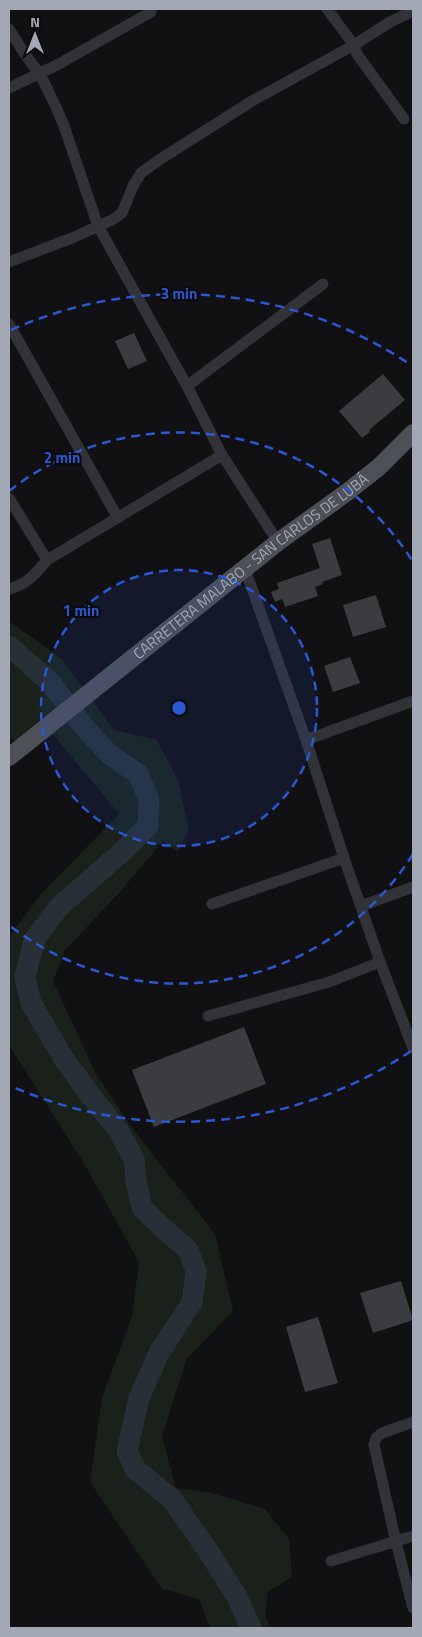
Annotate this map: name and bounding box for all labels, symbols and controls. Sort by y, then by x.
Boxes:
north arrow [10,10,60,60]
text: N [30,11,40,32]
text: 3 min [161,282,197,305]
text: 2 min [44,446,80,469]
street label: CARRETERA MALABO - SAN CARLOS DE LUBÁ [128,467,373,665]
text: 1 min [63,599,99,622]
centre of rings [170,699,188,717]

